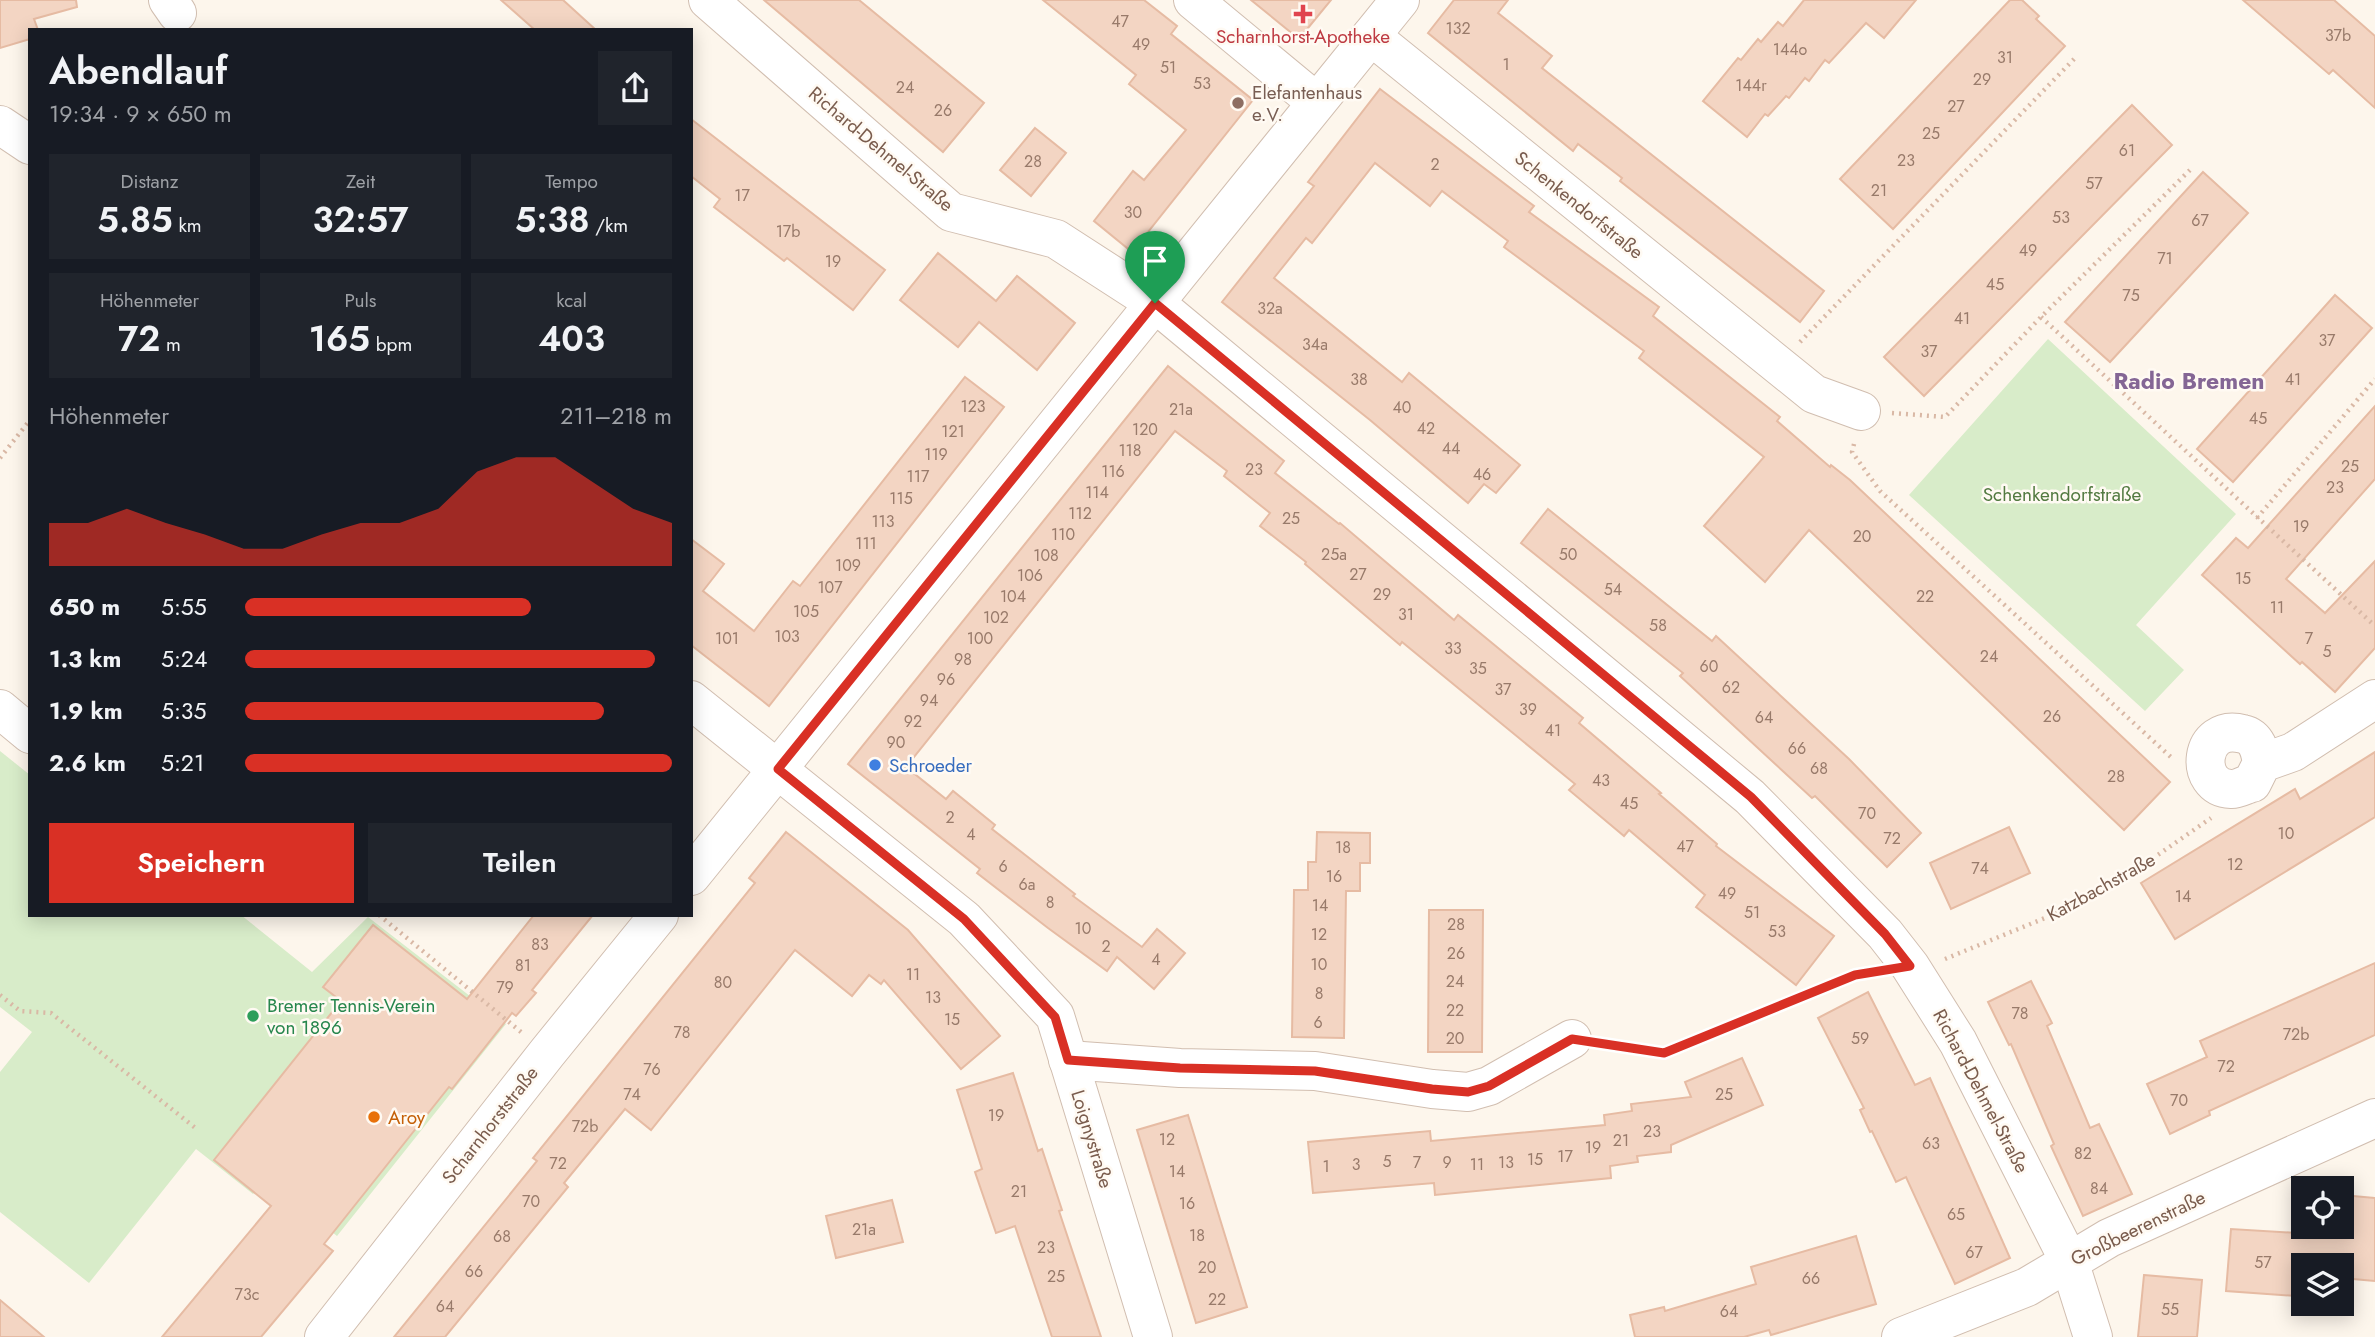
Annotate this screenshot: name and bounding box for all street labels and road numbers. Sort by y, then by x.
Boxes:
street label: Richard-Dehmel-Straße [803,80,960,218]
street label: Schenkendorfstraße [1509,145,1649,266]
street label: Katzbachstraße [2042,846,2160,928]
street label: Richard-Dehmel-Straße [1926,1004,2036,1178]
street label: Scharnhorststraße [435,1060,545,1189]
street label: Loignystraße [1064,1087,1120,1192]
street label: Großbeerenstraße [2066,1184,2210,1272]

